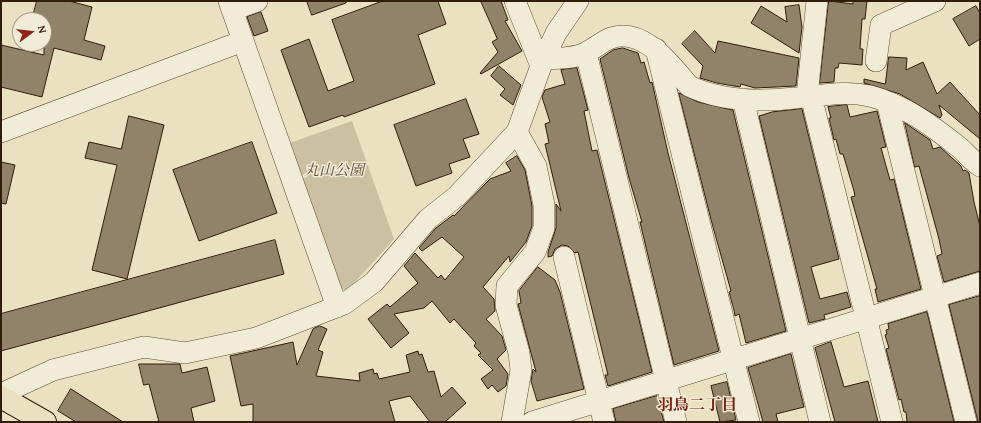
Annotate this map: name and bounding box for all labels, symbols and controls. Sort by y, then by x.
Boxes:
north arrow [12,12,52,52]
text: N [34,24,51,35]
park label: 丸山公園 [304,162,364,180]
district label: 羽鳥二丁目 [657,396,737,416]

